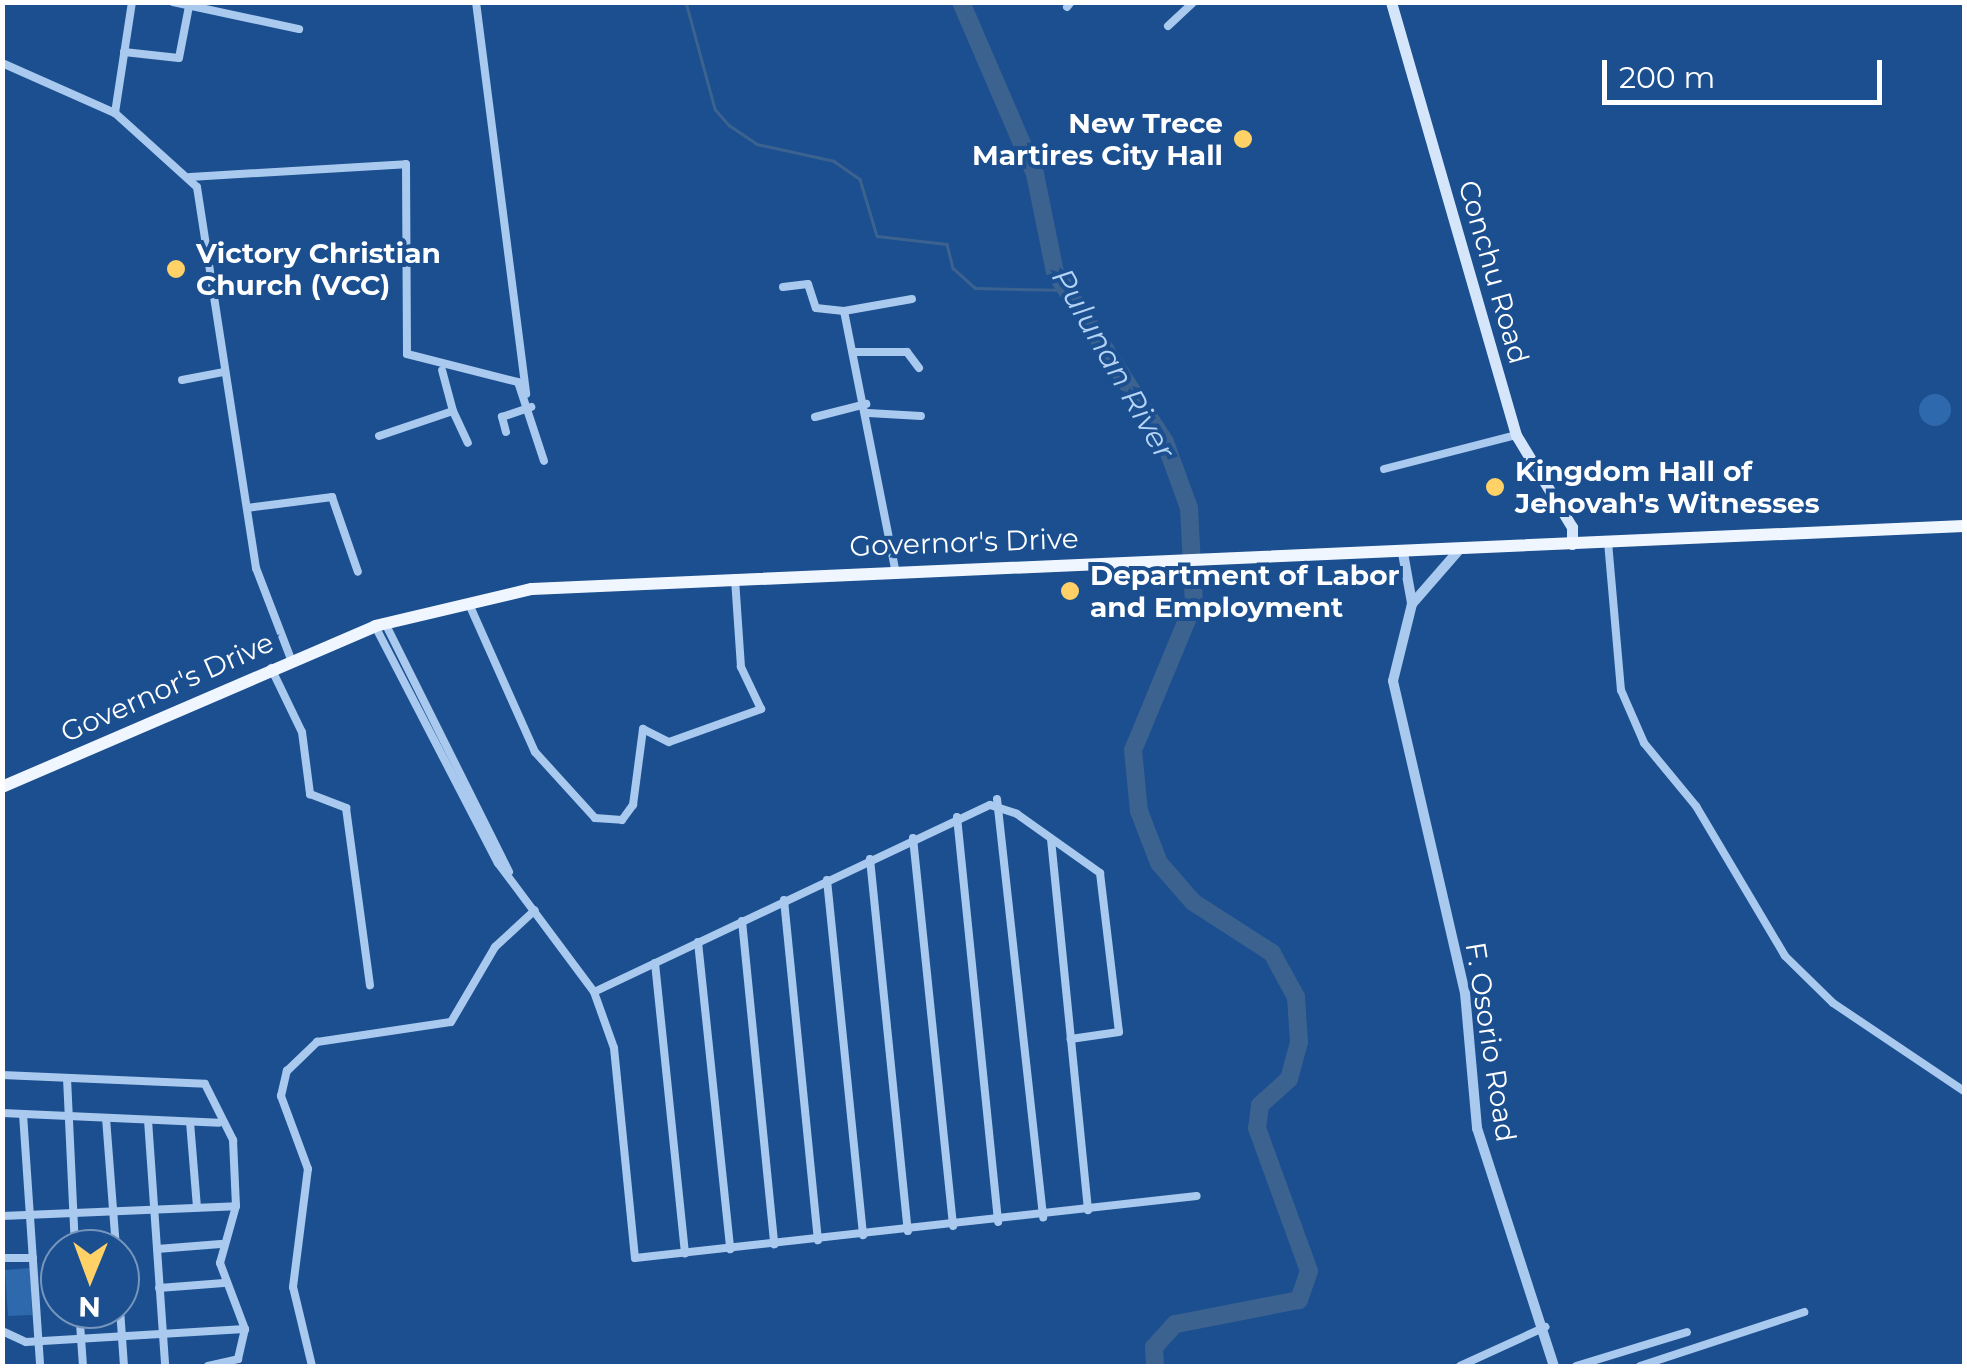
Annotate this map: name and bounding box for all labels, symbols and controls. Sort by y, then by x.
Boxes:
scale bar [1607,40,1887,102]
text: 200 m [1619,59,1715,96]
place label: New Trece Martires City Hall [972,106,1223,172]
marker: New Trece Martires City Hall [1232,128,1254,150]
street label: Conchu Road [1452,176,1536,368]
place label: Victory Christian Church (VCC) [196,236,441,302]
marker: Victory Christian Church (VCC) [165,258,187,280]
water label: Pulunan River [1044,262,1182,466]
place label: Kingdom Hall of Jehovah's Witnesses [1515,454,1820,520]
marker: Kingdom Hall of Jehovah's Witnesses [1484,476,1506,498]
street label: Governor's Drive [849,521,1079,563]
place label: Department of Labor and Employment [1090,558,1400,624]
marker: Department of Labor and Employment [1059,580,1081,602]
street label: Governor's Drive [55,625,279,749]
street label: F. Osorio Road [1459,940,1523,1144]
north arrow [40,1229,140,1329]
text: N [78,1290,101,1324]

